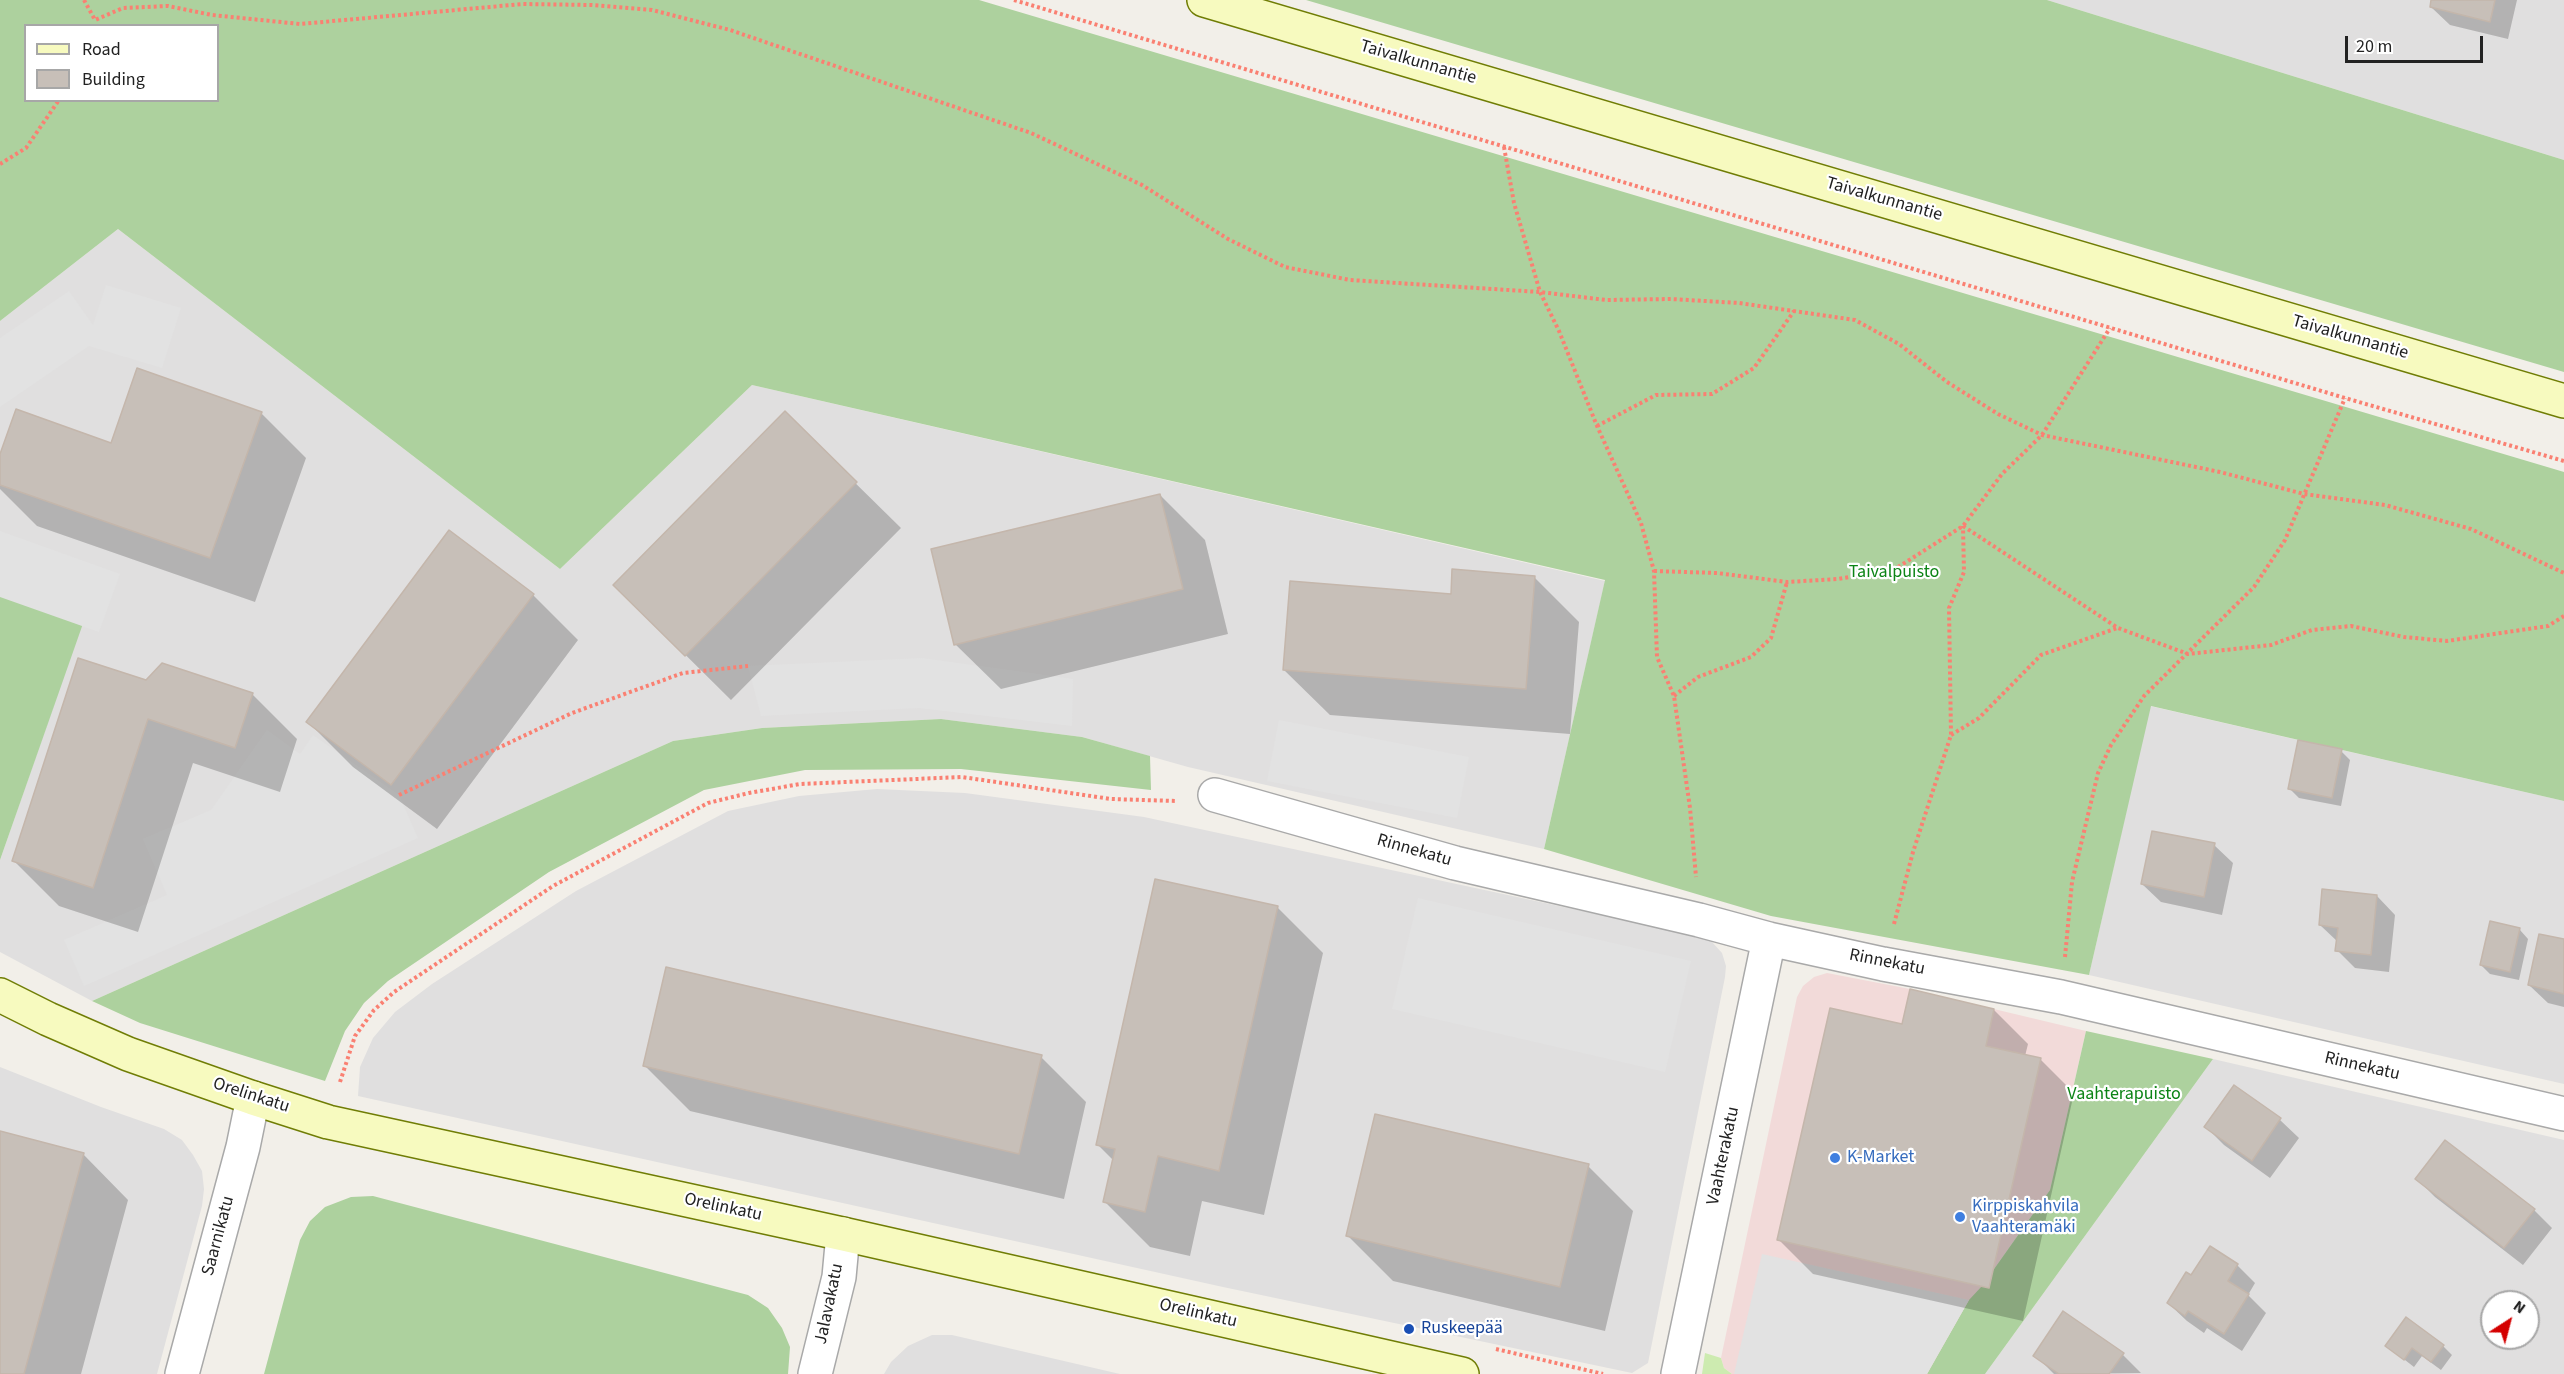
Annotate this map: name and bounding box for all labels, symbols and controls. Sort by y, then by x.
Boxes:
legend [24,24,219,102]
scale bar [2348,24,2486,62]
text: 20 m [2356,34,2392,59]
street label: Taivalkunnantie [1357,36,1479,90]
text: Road [82,37,121,62]
text: Building [82,67,145,92]
street label: Taivalkunnantie [1823,173,1945,227]
street label: Taivalkunnantie [2289,311,2411,365]
park label: Taivalpuisto [1849,562,1939,584]
street label: Rinnekatu [1374,830,1454,872]
street label: Rinnekatu [1847,945,1927,981]
street label: Rinnekatu [2322,1048,2402,1086]
street label: Orelinkatu [210,1073,292,1119]
park label: Vaahterapuisto [2067,1084,2181,1106]
street label: Vaahterakatu [1703,1105,1745,1207]
place label: K-Market [1847,1147,1914,1169]
marker: K-Market [1828,1151,1842,1165]
street label: Orelinkatu [682,1189,764,1227]
street label: Saarnikatu [198,1194,240,1278]
place label: Kirppiskahvila Vaahteramäki [1972,1196,2079,1238]
marker: Kirppiskahvila Vaahteramäki [1953,1210,1967,1224]
street label: Jalavakatu [811,1262,849,1346]
north arrow [2480,1290,2540,1350]
street label: Orelinkatu [1157,1295,1239,1333]
text: N [2509,1295,2530,1319]
place label: Ruskeepää [1421,1318,1503,1340]
marker: Ruskeepää [1402,1322,1416,1336]

